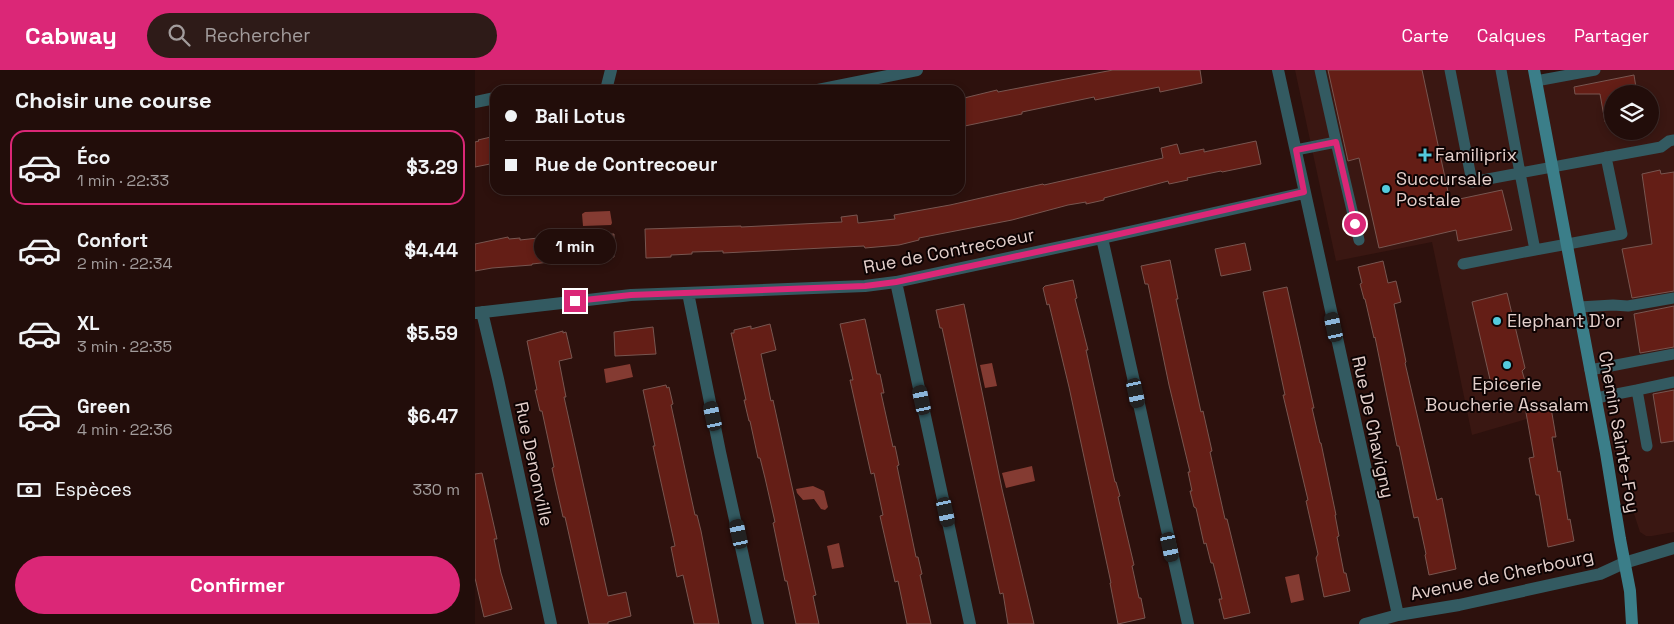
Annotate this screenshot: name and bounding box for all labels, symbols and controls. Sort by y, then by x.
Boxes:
search box [147,13,497,58]
text: Cabway [25,20,117,51]
icon: search [165,21,193,49]
text: Rechercher [205,23,310,48]
text: Carte [1402,24,1449,47]
text: Calques [1477,24,1546,47]
text: Partager [1574,24,1649,47]
map controls [1604,85,1659,140]
button: layers [1604,85,1659,140]
text: Choisir une course [15,86,212,114]
text: Bali Lotus [535,104,625,129]
place label: Familiprix [1435,143,1517,166]
icon: car [17,145,62,190]
text: Éco [77,145,110,170]
marker: Familiprix [1419,149,1431,161]
text: Rue de Contrecoeur [535,152,717,177]
text: $3.29 [406,155,458,180]
place label: Succursale Postale [1396,167,1492,211]
text: 1 min · 22:33 [77,170,169,191]
marker: Succursale Postale [1380,183,1392,195]
route start [1344,213,1366,235]
street label: Rue de Contrecoeur [861,223,1037,278]
icon: car [17,228,62,273]
text: Confort [77,228,148,253]
callout: 1 min [534,228,616,264]
text: 1 min [555,236,595,257]
text: $4.44 [405,238,458,263]
text: 2 min · 22:34 [77,253,172,274]
route end [564,290,586,312]
place label: Elephant D’or [1507,309,1623,332]
icon: car [17,311,62,356]
text: XL [77,311,100,336]
car [1323,311,1344,343]
marker: Elephant D’or [1491,315,1503,327]
text: $5.59 [406,321,458,346]
text: 3 min · 22:35 [77,336,172,357]
street label: Chemin Sainte-Foy [1594,349,1645,515]
street label: Rue De Chavigny [1347,354,1400,500]
marker: Epicerie Boucherie Assalam [1501,359,1513,371]
place label: Epicerie Boucherie Assalam [1425,372,1589,416]
car [1125,377,1146,409]
car [911,384,932,416]
icon: car [17,394,62,439]
text: Green [77,394,130,419]
street label: Rue Denonville [510,400,559,528]
car [702,400,723,432]
text: $6.47 [407,404,458,429]
text: 4 min · 22:36 [77,419,173,440]
icon: cash [15,476,43,504]
text: Espèces [55,477,132,502]
text: 330 m [413,479,460,500]
car [935,496,956,528]
car [728,518,749,550]
car [1159,531,1180,563]
street label: Avenue de Cherbourg [1408,544,1596,605]
button: Confirmer [15,556,460,614]

